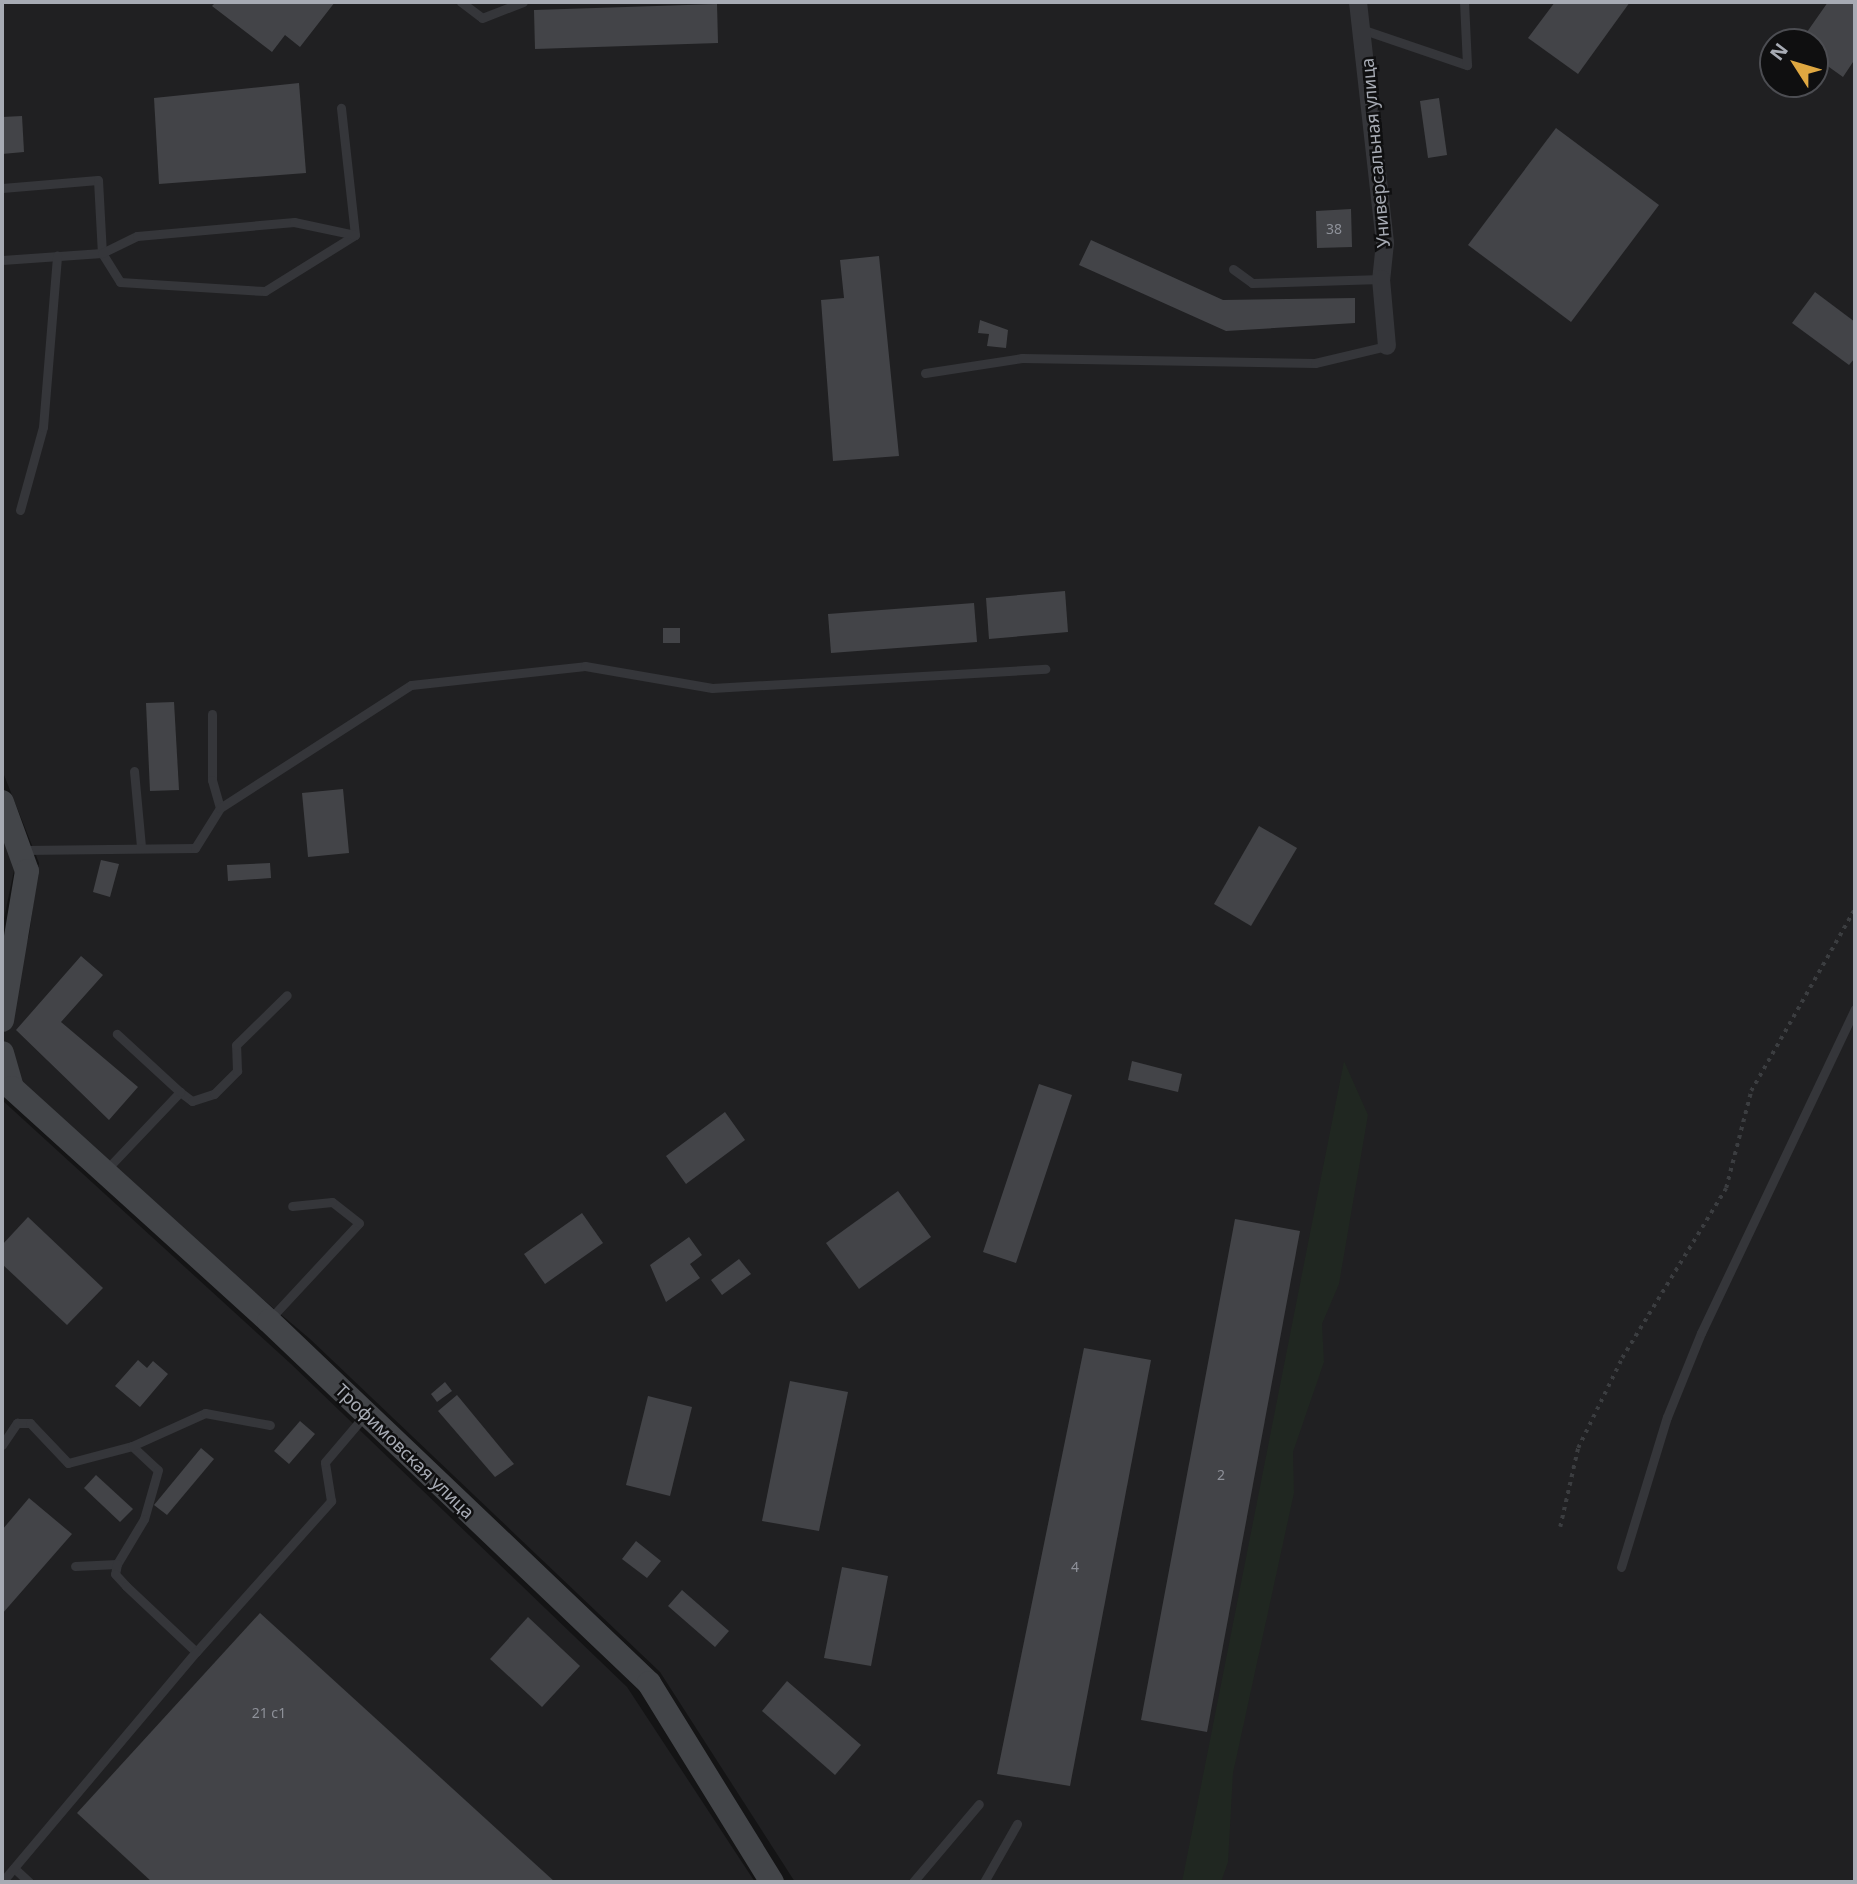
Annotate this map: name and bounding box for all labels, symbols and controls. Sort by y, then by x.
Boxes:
north arrow [1759,28,1829,98]
text: N [1764,38,1794,66]
street label: Универсальная улица [1356,57,1394,249]
house number: 38 [1326,221,1342,237]
street label: Трофимовская улица [331,1379,479,1523]
house number: 2 [1217,1467,1225,1483]
house number: 4 [1071,1559,1079,1575]
house number: 21 с1 [252,1705,286,1721]

